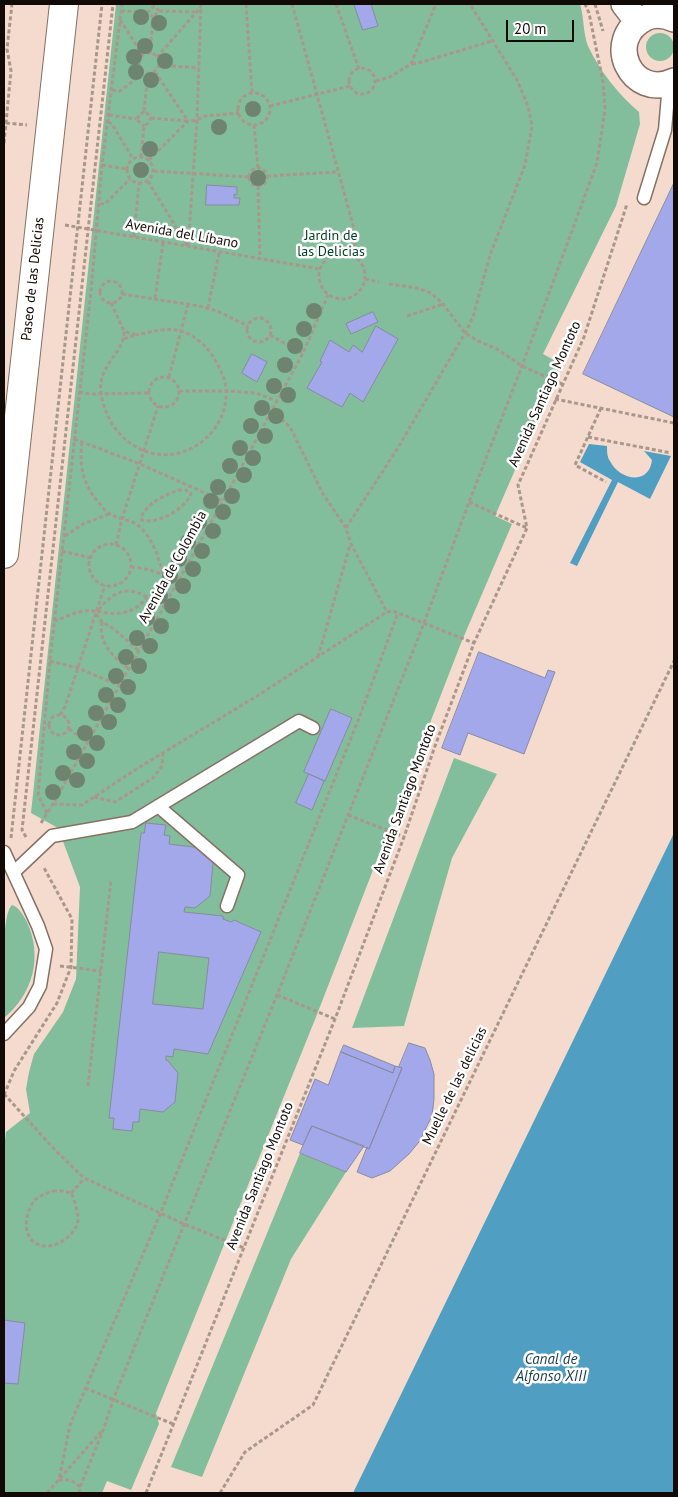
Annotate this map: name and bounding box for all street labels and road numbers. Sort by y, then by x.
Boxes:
street label: Paseo de las Delicias [18,216,48,342]
street label: Avenida del Líbano [124,216,240,252]
street label: Avenida Santiago Montoto [505,319,585,469]
street label: Avenida de Colombia [135,508,211,626]
street label: Avenida Santiago Montoto [370,722,440,876]
street label: Muelle de las delicias [419,1024,491,1148]
street label: Avenida Santiago Montoto [223,1100,297,1252]

